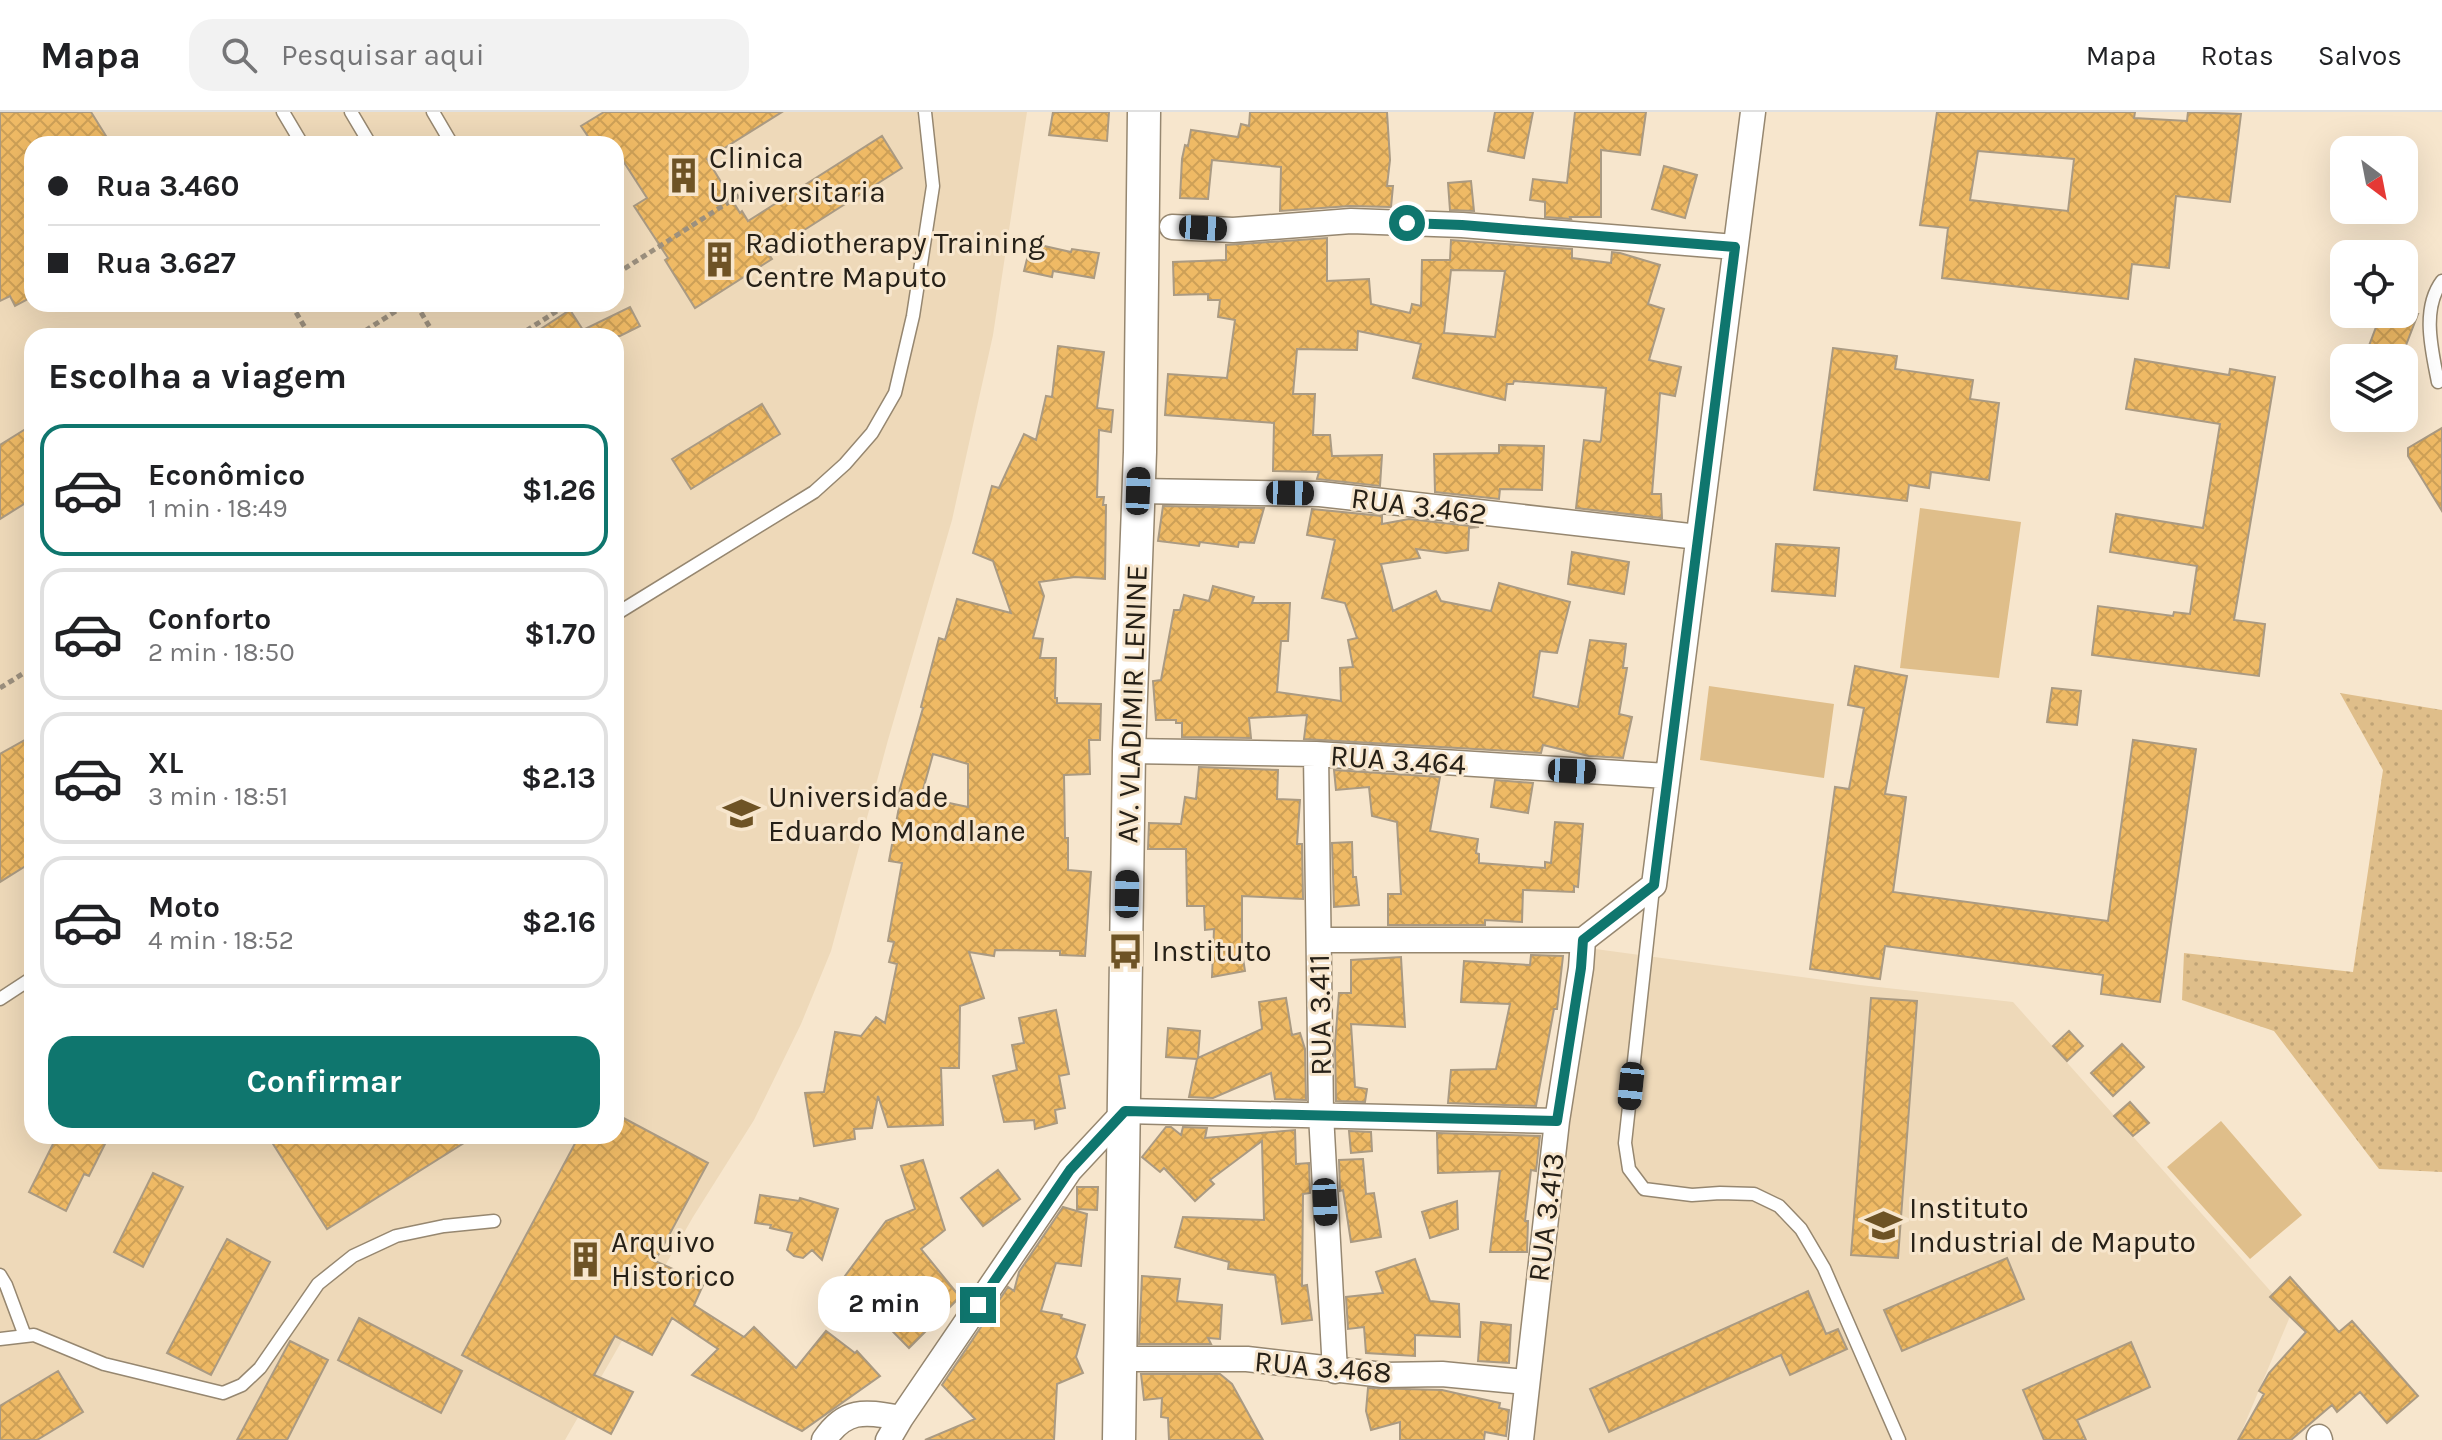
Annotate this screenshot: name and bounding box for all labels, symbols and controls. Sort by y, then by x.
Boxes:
search box [189,19,749,91]
text: Mapa [40,33,141,78]
icon: search [217,33,261,77]
text: Pesquisar aqui [281,37,485,73]
text: Mapa [2086,39,2157,72]
text: Rotas [2201,39,2274,72]
text: Salvos [2318,39,2402,72]
north arrow [2330,136,2418,224]
map controls [2330,136,2418,432]
place label: Clinica Universitaria [709,140,886,210]
building icon: Clinica Universitaria [664,156,702,194]
text: Rua 3.460 [96,168,239,204]
route start [1389,205,1425,241]
car [1178,215,1228,241]
place label: Radiotherapy Training Centre Maputo [745,225,1045,295]
button: locate [2330,240,2418,328]
building icon: Radiotherapy Training Centre Maputo [700,241,738,279]
text: Rua 3.627 [96,245,236,281]
button: layers [2330,344,2418,432]
text: Escolha a viagem [48,355,347,397]
icon: car [52,454,124,526]
text: Econômico [148,457,305,493]
car [1125,467,1151,515]
text: $1.26 [522,472,596,508]
street label: RUA 3.462 [1349,480,1489,532]
car [1266,481,1314,505]
text: 1 min · 18:49 [148,493,288,524]
street label: AV. VLADIMIR LENINE [1109,564,1155,844]
icon: car [52,598,124,670]
text: Conforto [148,601,271,637]
text: $1.70 [524,616,596,652]
text: 2 min · 18:50 [148,637,295,668]
street label: RUA 3.464 [1329,737,1467,783]
icon: car [52,742,124,814]
text: XL [148,745,183,781]
car [1547,758,1597,784]
text: $2.13 [521,760,596,796]
place label: Universidade Eduardo Mondlane [768,779,1026,849]
text: 3 min · 18:51 [148,781,288,812]
school or university icon: Universidade Eduardo Mondlane [723,795,761,833]
car [1115,870,1139,918]
icon: car [52,886,124,958]
text: Moto [148,889,220,925]
text: $2.16 [522,904,596,940]
text: 4 min · 18:52 [148,925,294,956]
bus stop icon: Instituto [1107,932,1145,970]
place label: Instituto [1152,933,1272,969]
street label: RUA 3.411 [1301,954,1339,1076]
button: Confirmar [48,1036,600,1128]
car [1617,1061,1645,1111]
street label: RUA 3.413 [1520,1150,1572,1284]
car [1312,1177,1338,1227]
place label: Instituto Industrial de Maputo [1909,1190,2196,1260]
school or university icon: Instituto Industrial de Maputo [1864,1206,1902,1244]
place label: Arquivo Historico [611,1224,735,1294]
building icon: Arquivo Historico [566,1240,604,1278]
callout: 2 min [818,1277,950,1333]
route end [960,1287,996,1323]
text: 2 min [848,1288,920,1319]
street label: RUA 3.468 [1253,1343,1393,1391]

